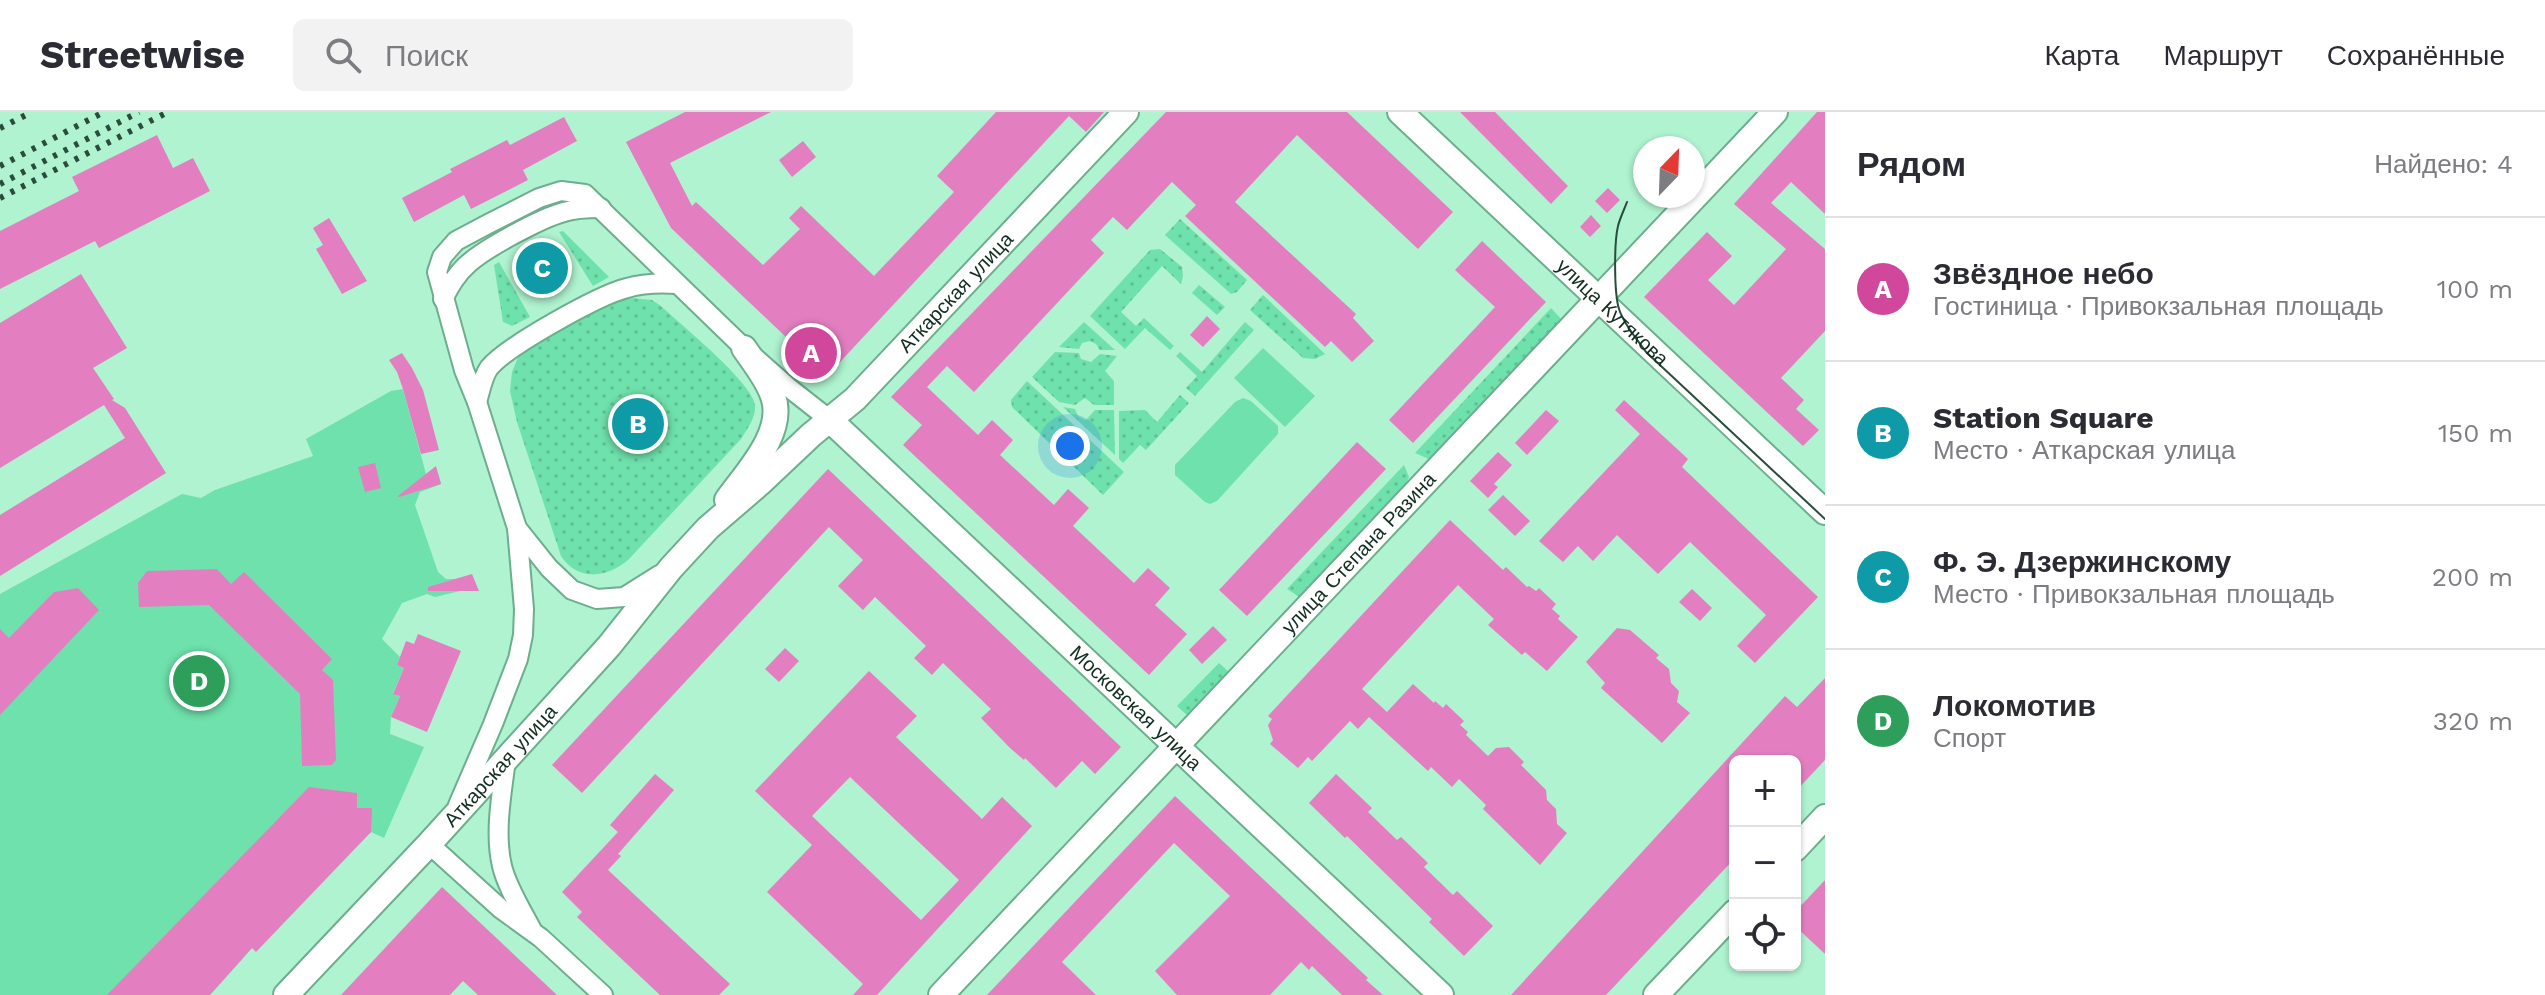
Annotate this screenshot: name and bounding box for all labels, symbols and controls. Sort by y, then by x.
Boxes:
search box [293,19,853,91]
text: Streetwise [40,33,245,77]
icon: search [321,33,365,77]
text: Поиск [385,38,468,73]
text: Карта [2044,39,2119,72]
text: Маршрут [2163,39,2283,72]
text: Сохранённые [2327,39,2505,72]
north arrow [1633,136,1705,208]
text: Рядом [1857,144,1966,184]
text: Найдено: 4 [2374,149,2513,179]
street label: Аткарская улица [893,227,1019,358]
pin: C [516,238,568,298]
street label: улица Кутякова [1552,254,1674,371]
text: Звёздное небо [1933,256,2154,291]
text: A [1874,274,1892,304]
text: 100 m [2437,274,2513,304]
text: Гостиница · Привокзальная площадь [1933,291,2384,321]
pin: A [785,323,837,383]
pin: B [612,394,664,454]
text: Station Square [1933,400,2154,435]
text: B [1874,418,1892,448]
text: 150 m [2438,418,2513,448]
your location [1050,426,1090,466]
text: Место · Аткарская улица [1933,435,2235,465]
street label: улица Степана Разина [1276,467,1441,639]
text: Ф. Э. Дзержинскому [1933,544,2231,579]
text: C [1874,562,1892,592]
text: 200 m [2432,562,2513,592]
text: Место · Привокзальная площадь [1933,579,2335,609]
street label: Московская улица [1065,640,1207,776]
pin: D [173,651,225,711]
text: Локомотив [1933,688,2096,723]
street label: Аткарская улица [439,699,562,832]
text: D [1874,706,1892,736]
text: 320 m [2433,706,2513,736]
text: Спорт [1933,723,2006,753]
map controls [1729,755,1801,971]
button: + [1729,755,1801,827]
button: − [1729,827,1801,899]
button: locate [1729,899,1801,971]

